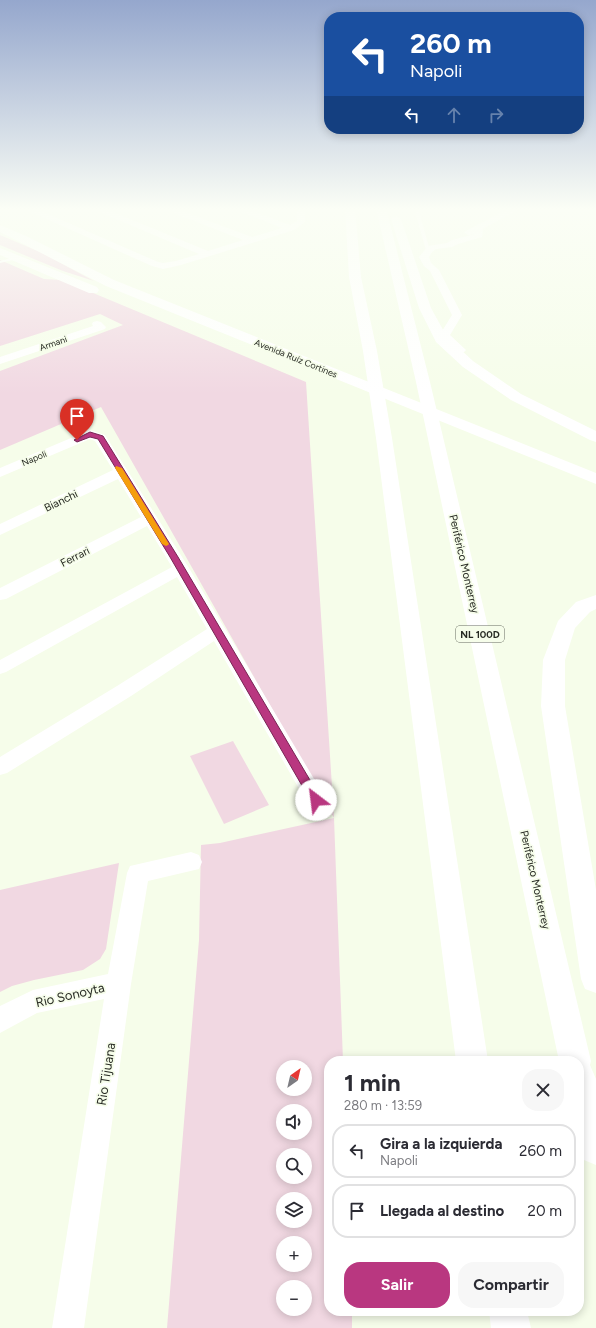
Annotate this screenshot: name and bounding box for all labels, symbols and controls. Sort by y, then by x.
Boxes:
text: 260 m [410,26,492,60]
icon: left [344,28,396,80]
text: Napoli [410,60,462,82]
icon: left [401,104,423,126]
icon: ahead [443,104,465,126]
icon: right [485,104,507,126]
street label: Armani [38,333,68,353]
street label: Avenida Ruíz Cortines [253,336,339,380]
pin [60,399,94,440]
icon: arrive [66,405,88,427]
street label: Napoli [20,448,48,468]
street label: Bianchi [42,487,80,515]
street label: Periférico Monterrey [446,513,482,615]
street label: Ferrari [58,544,92,570]
road number: NL 100D [456,626,504,642]
position arrow [295,779,337,821]
street label: Periférico Monterrey [517,829,553,931]
street label: Rio Sonoyta [34,980,106,1010]
street label: Rio Tijuana [94,1042,118,1106]
north arrow [276,1060,312,1096]
map controls [276,1060,312,1316]
text: 1 min [344,1068,401,1097]
button: close [522,1069,564,1111]
text: 280 m · 13:59 [344,1098,422,1113]
button: sound [276,1104,312,1140]
text: Gira a la izquierda [380,1135,502,1153]
icon: left [346,1140,368,1162]
text: 260 m [519,1142,562,1160]
button: search [276,1148,312,1184]
text: Napoli [380,1153,418,1168]
button: layers [276,1192,312,1228]
icon: arrive [346,1200,368,1222]
text: Llegada al destino [380,1202,504,1220]
text: 20 m [528,1202,562,1220]
button: + [276,1236,312,1272]
button: Salir [344,1262,450,1308]
button: Compartir [458,1262,564,1308]
button: − [276,1280,312,1316]

